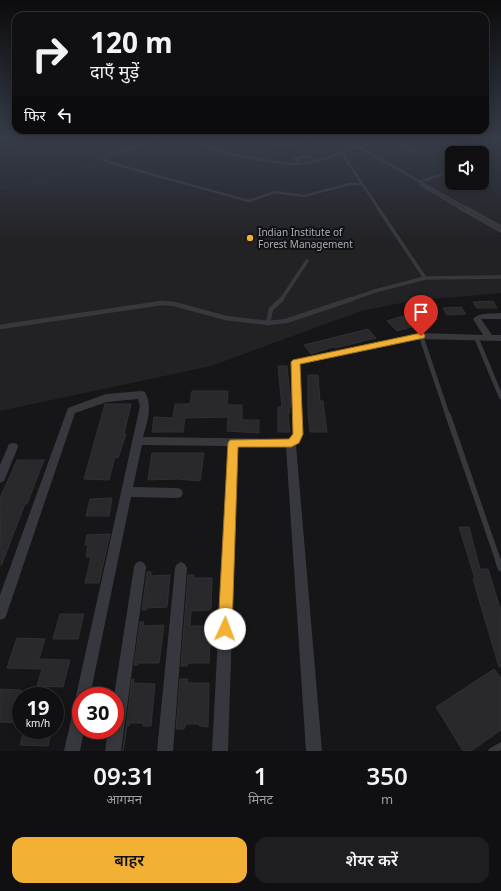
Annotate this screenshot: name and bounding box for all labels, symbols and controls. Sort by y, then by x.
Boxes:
text: 120 m [90,23,173,61]
icon: right [24,28,76,80]
text: दाएँ मुड़ें [90,59,139,83]
icon: left [54,104,76,126]
text: फिर [24,105,46,125]
map controls [445,146,489,190]
button: sound [445,146,489,190]
place label: Indian Institute of Forest Management [258,225,353,251]
marker: Indian Institute of Forest Management [245,233,255,243]
pin [404,295,438,336]
icon: arrive [410,301,432,323]
position arrow [204,608,246,650]
speed limit sign: 30 [72,687,124,739]
text: 19 [27,694,49,721]
text: km/h [26,716,50,730]
text: 09:31 [93,759,155,792]
text: 1 [254,759,268,792]
text: 350 [366,759,408,792]
text: आगमन [106,790,142,808]
text: मिनट [248,790,273,808]
text: m [381,790,393,808]
button: बाहर [12,837,247,883]
button: शेयर करें [255,837,489,883]

